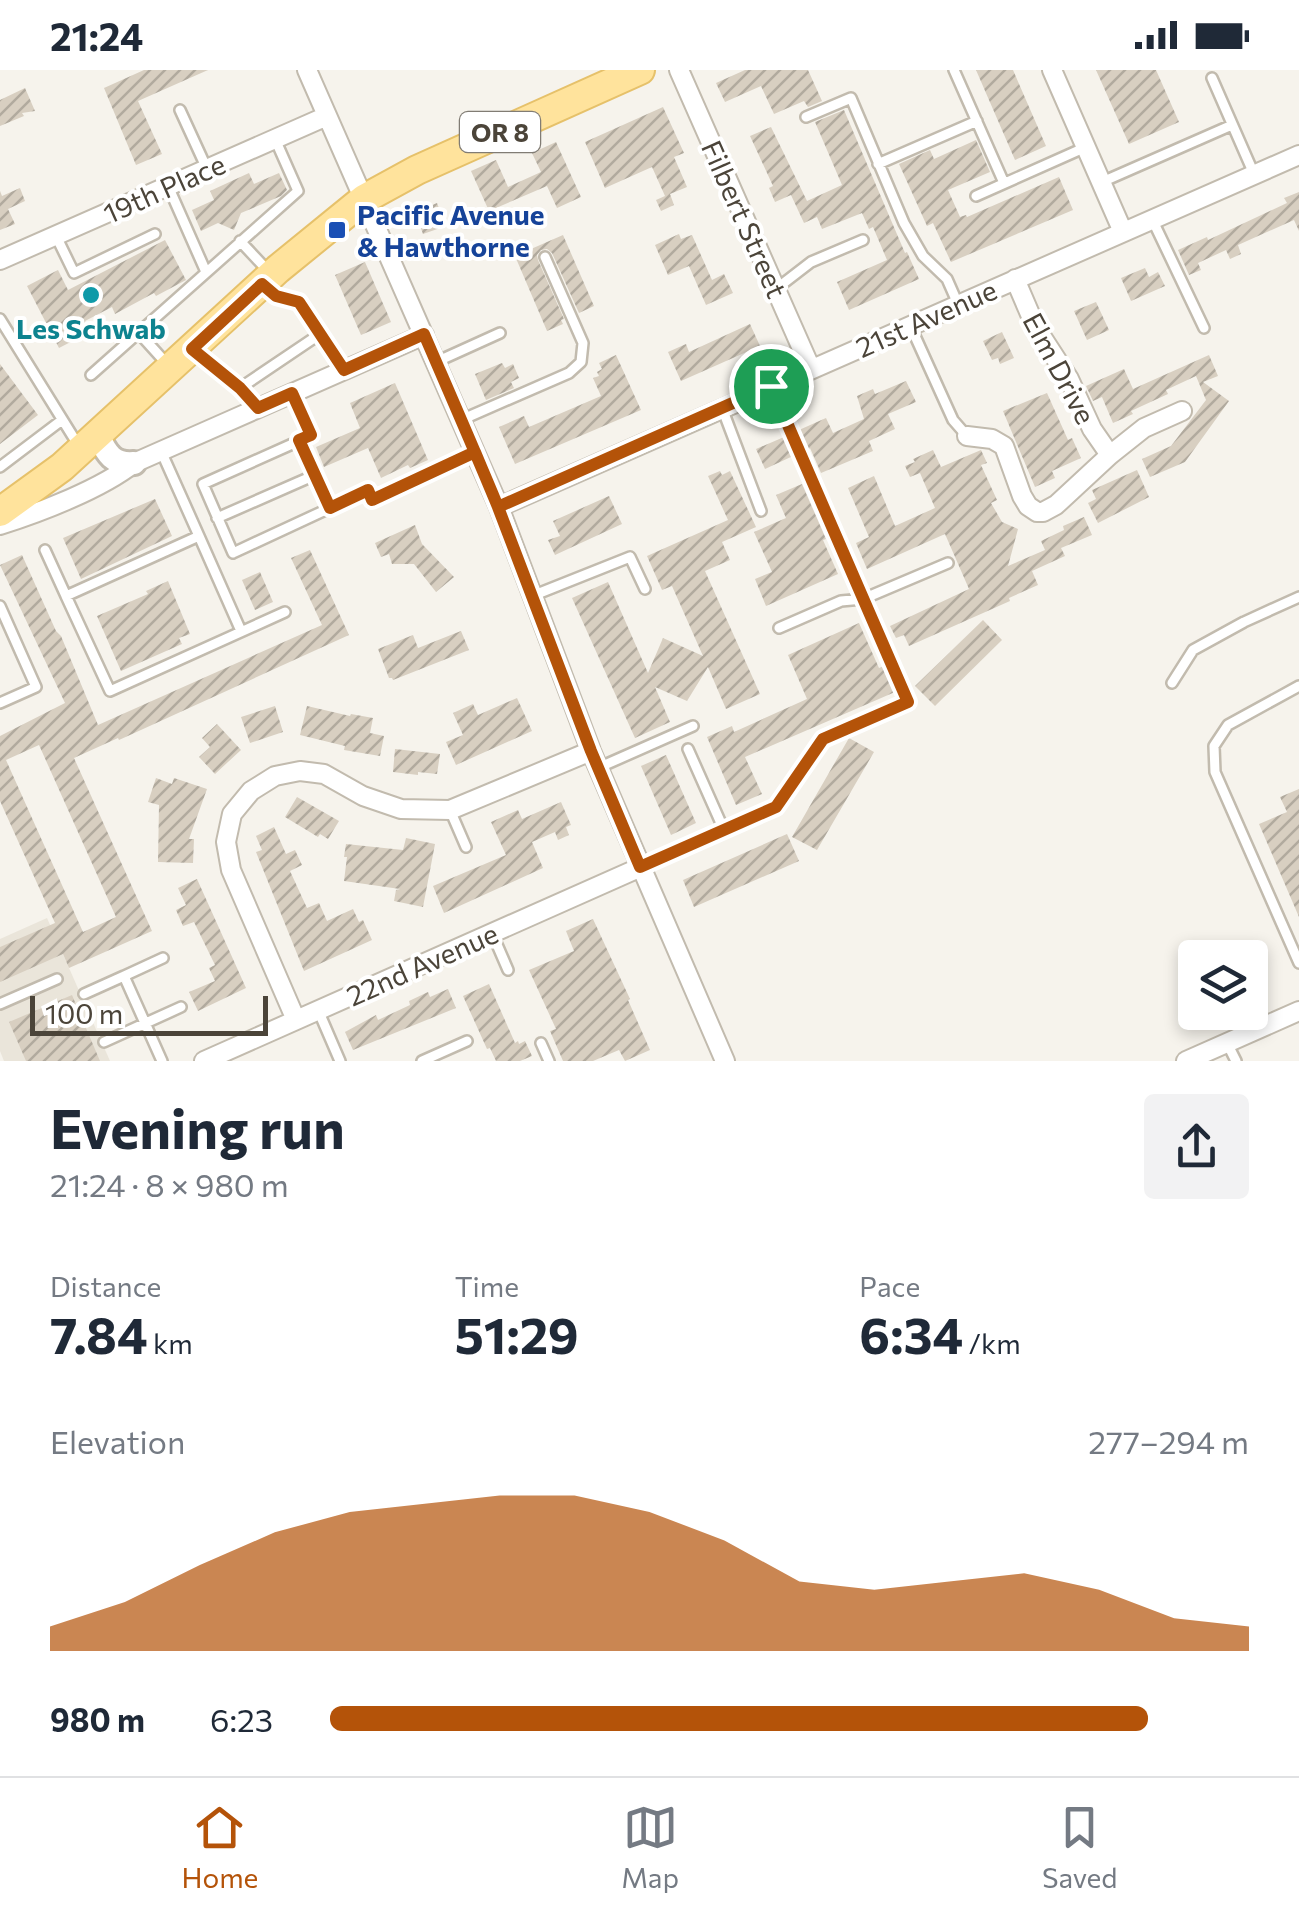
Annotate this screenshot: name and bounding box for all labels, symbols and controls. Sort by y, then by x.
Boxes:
text: 21:24 [50,12,143,59]
road number: OR 8 [460,112,540,152]
street label: Filbert Street [695,135,795,303]
street label: 19th Place [98,146,230,230]
place label: Pacific Avenue & Hawthorne [357,197,545,263]
marker: Pacific Avenue & Hawthorne [326,219,348,241]
street label: 21st Avenue [850,272,1002,364]
marker: Les Schwab [80,284,102,306]
street label: Elm Drive [1017,307,1103,429]
place label: Les Schwab [16,311,166,345]
pin [729,344,814,429]
icon: arrive [744,359,799,414]
street label: 22nd Avenue [341,916,503,1012]
map controls [1178,940,1268,1030]
button: layers [1178,940,1268,1030]
scale bar [30,991,268,1036]
text: 100 m [45,996,123,1030]
text: Evening run [50,1093,345,1160]
button: share [1144,1094,1249,1199]
text: 21:24 · 8 × 980 m [50,1164,289,1204]
text: Distance [50,1269,161,1303]
text: Time [455,1269,519,1303]
text: Pace [859,1269,920,1303]
text: 7.84 [50,1303,148,1364]
text: 51:29 [455,1303,579,1364]
text: 6:34 [859,1303,963,1364]
text: km [148,1326,193,1360]
text: /km [963,1326,1021,1360]
text: Elevation [50,1421,185,1461]
text: 277–294 m [1088,1421,1249,1461]
text: 980 m [50,1699,145,1739]
text: 6:23 [210,1699,273,1739]
tab: Home [181,1800,258,1894]
tab: Map [621,1800,679,1894]
tab: Saved [1042,1800,1118,1894]

